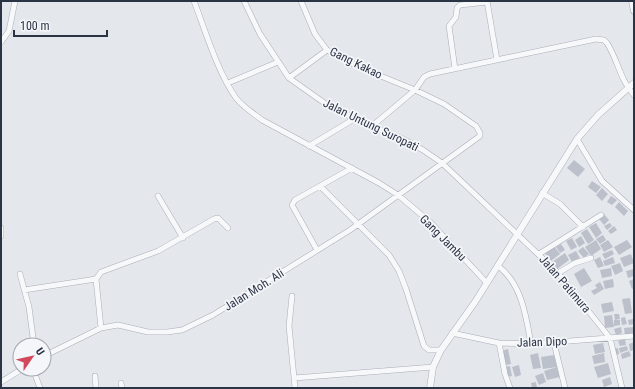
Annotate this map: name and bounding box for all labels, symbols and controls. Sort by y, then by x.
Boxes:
scale bar [14,12,107,38]
text: 100 m [20,19,50,33]
street label: Gang Kakao [327,44,385,82]
street label: Jalan Untung Suropati [321,96,421,154]
street label: Gang Jambu [417,212,469,264]
street label: Jalan Patimura [536,253,594,316]
street label: Jalan Moh. Ali [222,266,286,314]
street label: Jalan Dipo [517,334,567,350]
north arrow [12,337,52,377]
text: U [33,345,47,358]

